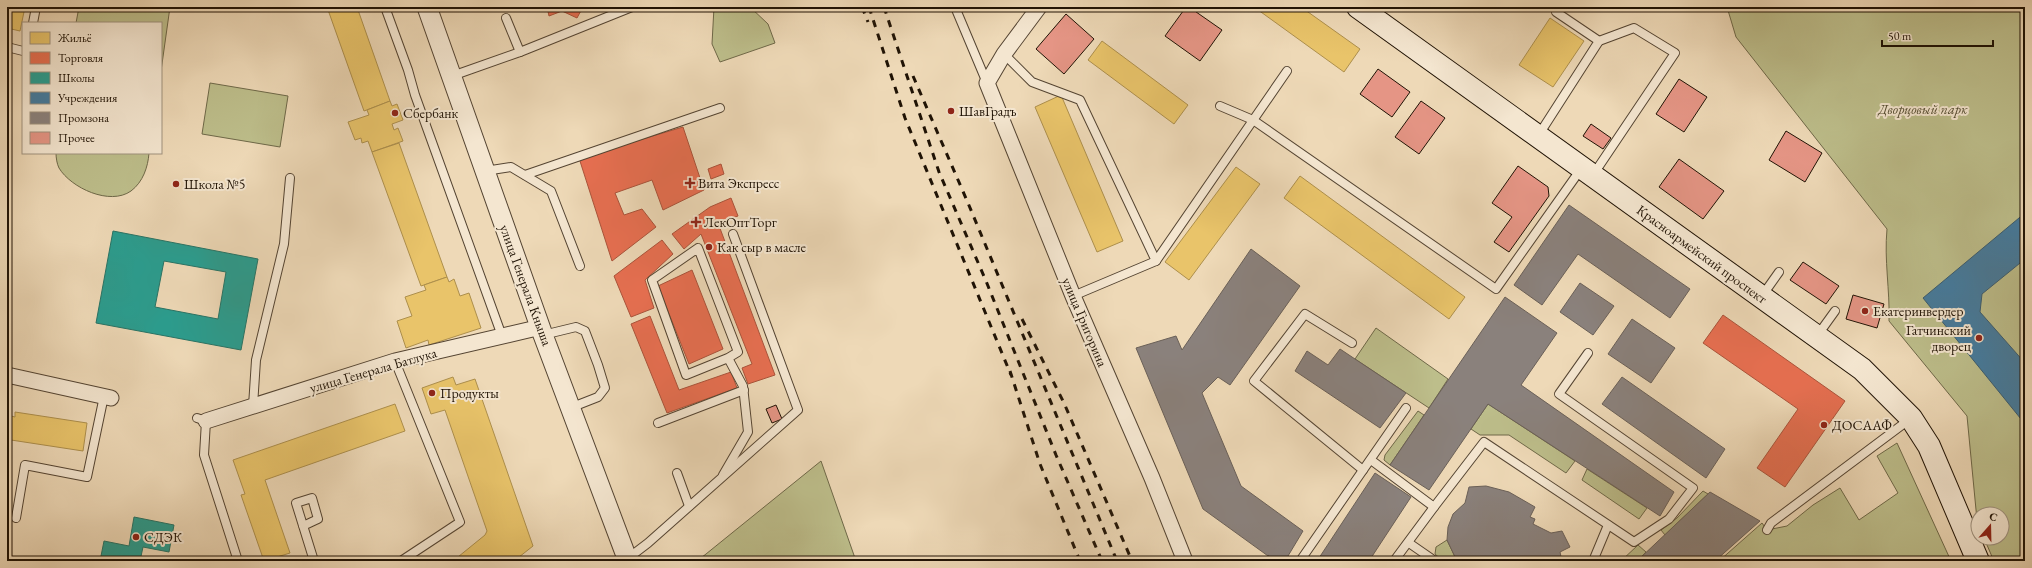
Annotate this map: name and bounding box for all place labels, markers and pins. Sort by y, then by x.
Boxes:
place label: ШавГрадъ [959,102,1017,120]
place label: Сбербанк [403,104,459,122]
marker: ШавГрадъ [946,106,956,116]
marker: Сбербанк [390,108,400,118]
place label: Вита Экспресс [698,174,780,192]
place label: Школа №5 [184,175,245,193]
marker: Вита Экспресс [685,178,695,188]
marker: Школа №5 [171,179,181,189]
place label: ЛекОптТорг [704,213,777,231]
marker: ЛекОптТорг [691,217,701,227]
place label: Как сыр в масле [717,238,807,256]
marker: Как сыр в масле [704,242,714,252]
place label: Екатеринвердер [1873,302,1964,320]
marker: Екатеринвердер [1860,306,1870,316]
place label: Гатчинский дворец [1906,321,1972,355]
marker: Гатчинский дворец [1974,333,1984,343]
place label: Продукты [440,384,499,402]
marker: Продукты [427,388,437,398]
place label: ДОСААФ [1832,416,1892,434]
marker: ДОСААФ [1819,420,1829,430]
place label: СДЭК [144,528,183,546]
marker: СДЭК [131,532,141,542]

